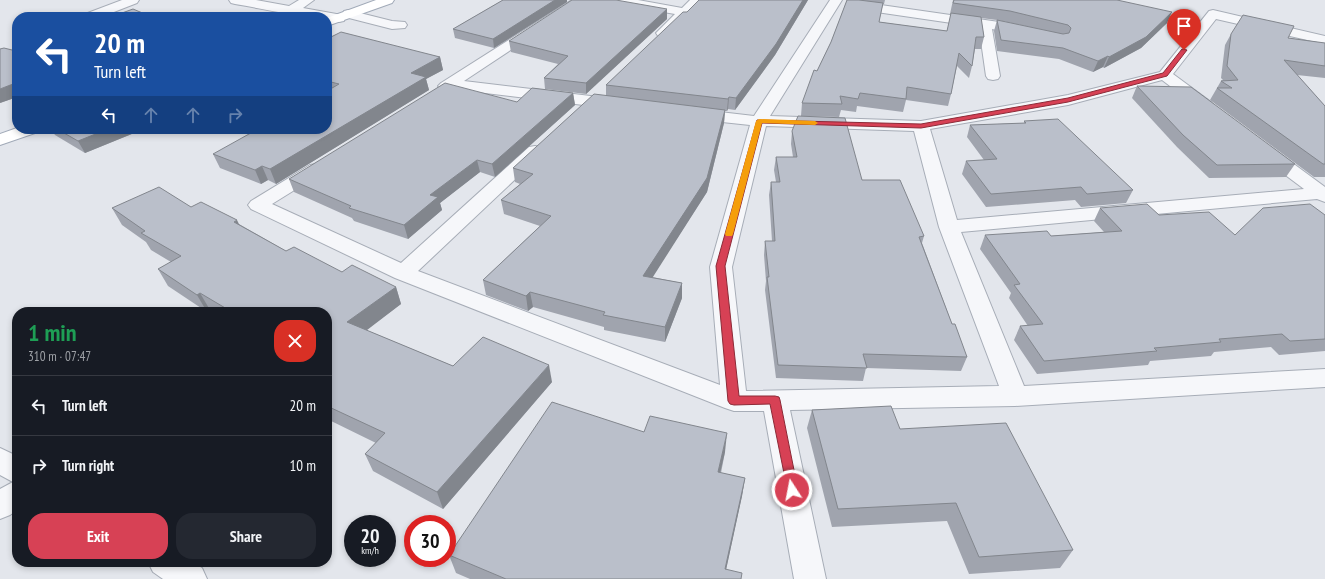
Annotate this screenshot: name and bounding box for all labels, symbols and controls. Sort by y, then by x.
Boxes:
pin [1167,9,1201,50]
icon: arrive [1173,15,1195,37]
text: 20 m [94,24,145,61]
icon: left [28,28,80,80]
text: Turn left [94,60,146,83]
icon: left [98,104,120,126]
icon: ahead [140,104,162,126]
icon: ahead [182,104,204,126]
icon: right [224,104,246,126]
text: 1 min [28,317,76,348]
button: close [274,320,316,362]
text: 310 m · 07:47 [28,348,91,365]
icon: left [28,395,50,417]
text: Turn left [62,396,107,415]
text: 20 m [290,396,316,415]
icon: right [28,455,50,477]
text: Turn right [62,456,114,475]
text: 10 m [290,456,316,475]
position arrow [771,469,813,511]
button: Exit [28,513,168,559]
button: Share [176,513,316,559]
speed limit sign: 30 [404,515,456,567]
text: 20 [360,523,380,549]
text: km/h [361,544,379,557]

